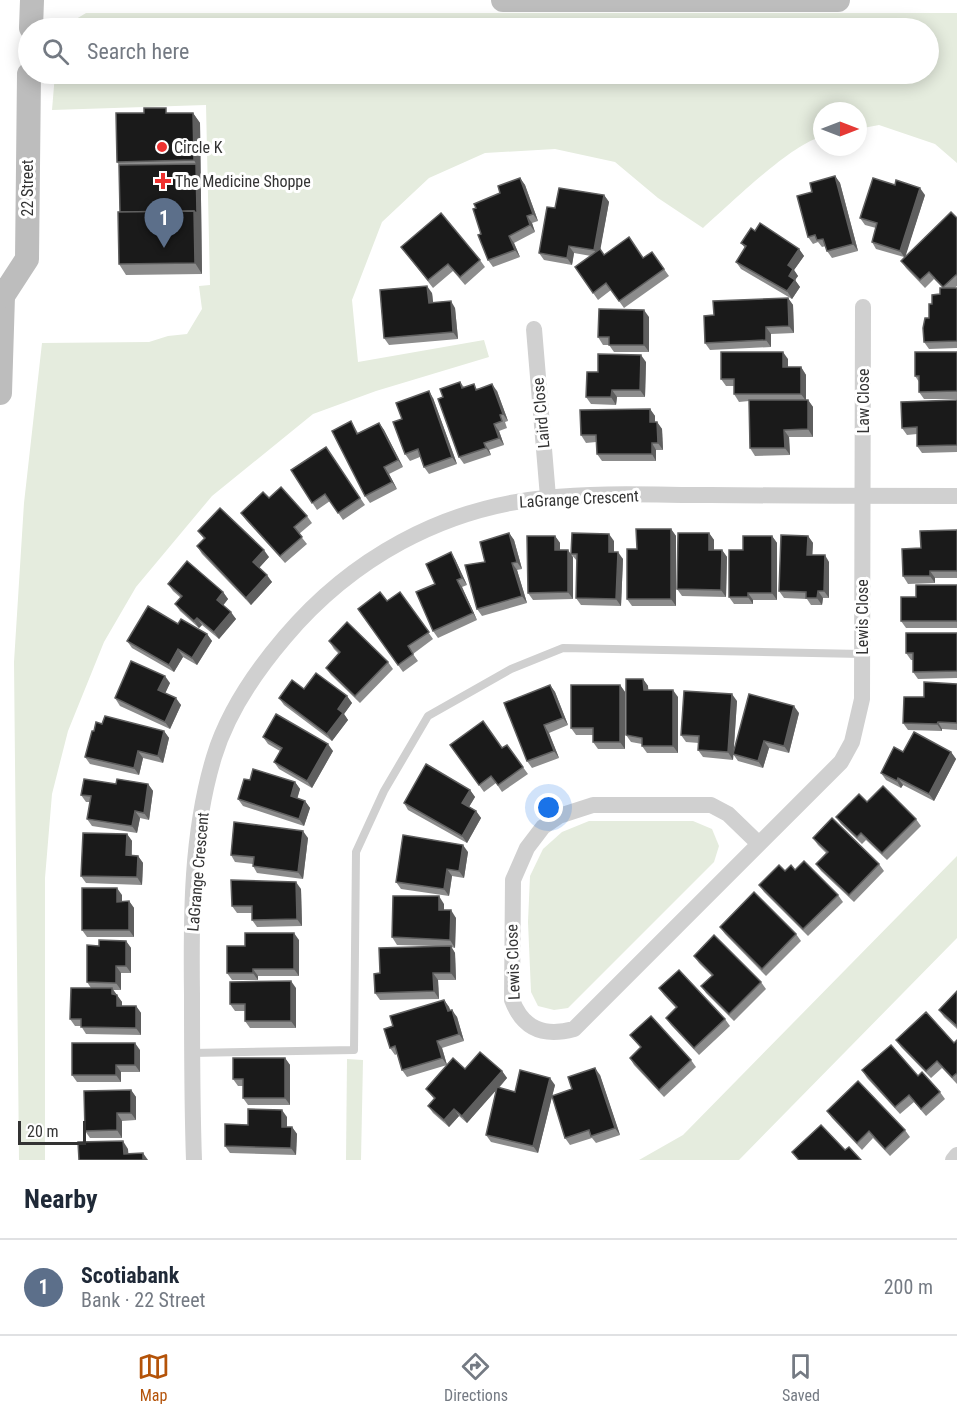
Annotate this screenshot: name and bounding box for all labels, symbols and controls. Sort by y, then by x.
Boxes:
search box [18,18,939,84]
icon: search [39,35,72,68]
text: Search here [87,39,189,64]
north arrow [813,102,867,156]
place label: Circle K [174,138,223,157]
marker: Circle K [155,140,169,154]
street label: 22 Street [18,159,37,216]
place label: The Medicine Shoppe [175,172,311,191]
marker: The Medicine Shoppe [156,174,170,188]
pin: 1 [144,198,184,248]
street label: Law Close [854,369,873,433]
street label: Laird Close [528,377,554,449]
street label: LaGrange Crescent [519,486,640,512]
street label: Lewis Close [853,579,872,655]
your location [534,793,563,822]
street label: LaGrange Crescent [183,811,213,932]
street label: Lewis Close [502,924,524,1000]
scale bar [18,1118,86,1146]
text: 20 m [27,1122,59,1141]
text: Nearby [24,1184,98,1214]
text: Scotiabank [81,1263,179,1288]
text: 1 [38,1275,49,1299]
text: 200 m [884,1275,933,1299]
text: Bank · 22 Street [81,1288,205,1312]
tab: Map [137,1350,170,1405]
tab: Directions [444,1350,508,1405]
tab: Saved [782,1350,820,1405]

